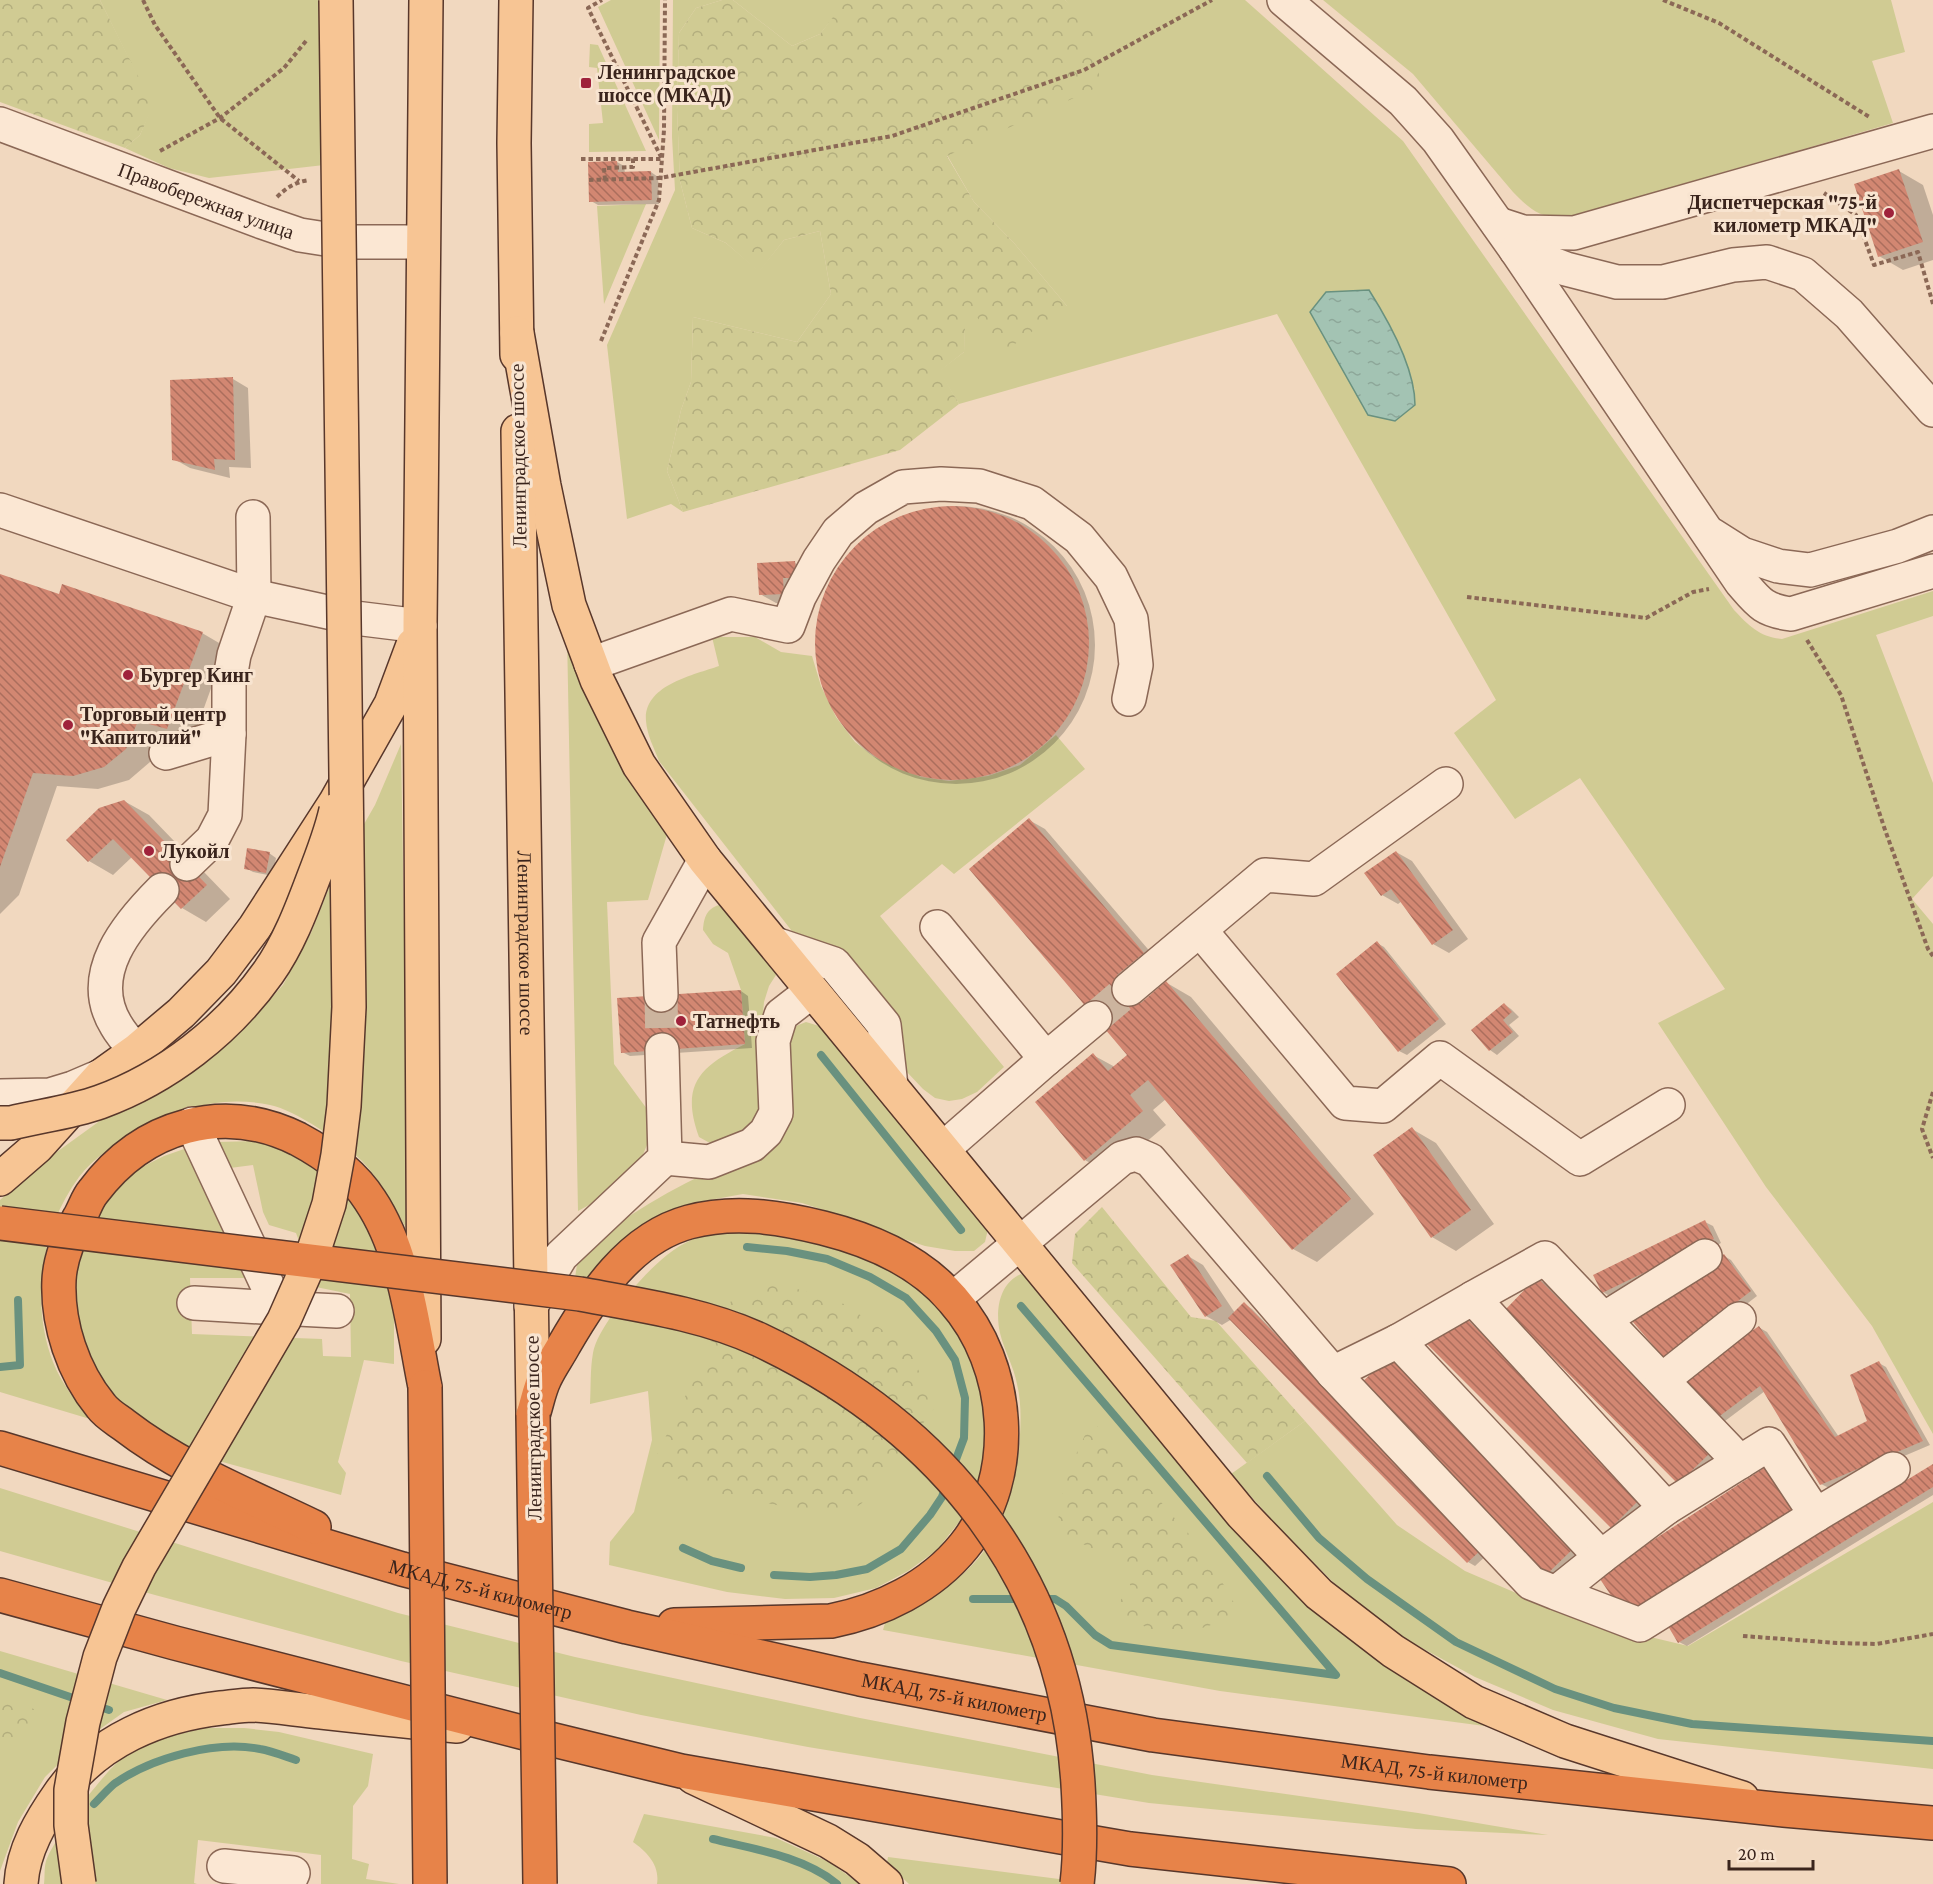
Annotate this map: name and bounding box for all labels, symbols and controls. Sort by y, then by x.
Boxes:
place label: Ленинградское шоссе (МКАД) [598,61,736,107]
marker: Ленинградское шоссе (МКАД) [579,76,593,90]
street label: Правобережная улица [115,158,297,243]
place label: Диспетчерская "75-й километр МКАД" [1688,191,1877,237]
marker: Диспетчерская "75-й километр МКАД" [1882,206,1896,220]
street label: Ленинградское шоссе [505,363,532,549]
place label: Бургер Кинг [140,664,253,687]
marker: Бургер Кинг [121,668,135,682]
place label: Торговый центр "Капитолий" [80,703,227,748]
marker: Торговый центр "Капитолий" [61,718,75,732]
place label: Лукойл [161,840,229,863]
marker: Лукойл [142,844,156,858]
street label: Ленинградское шоссе [513,850,538,1036]
place label: Татнефть [693,1010,780,1033]
marker: Татнефть [674,1014,688,1028]
street label: Ленинградское шоссе [520,1335,547,1521]
street label: МКАД, 75-й километр [386,1555,575,1624]
street label: МКАД, 75-й километр [860,1669,1049,1727]
street label: МКАД, 75-й километр [1339,1749,1529,1795]
scale bar [1729,1833,1813,1871]
text: 20 m [1738,1844,1775,1864]

